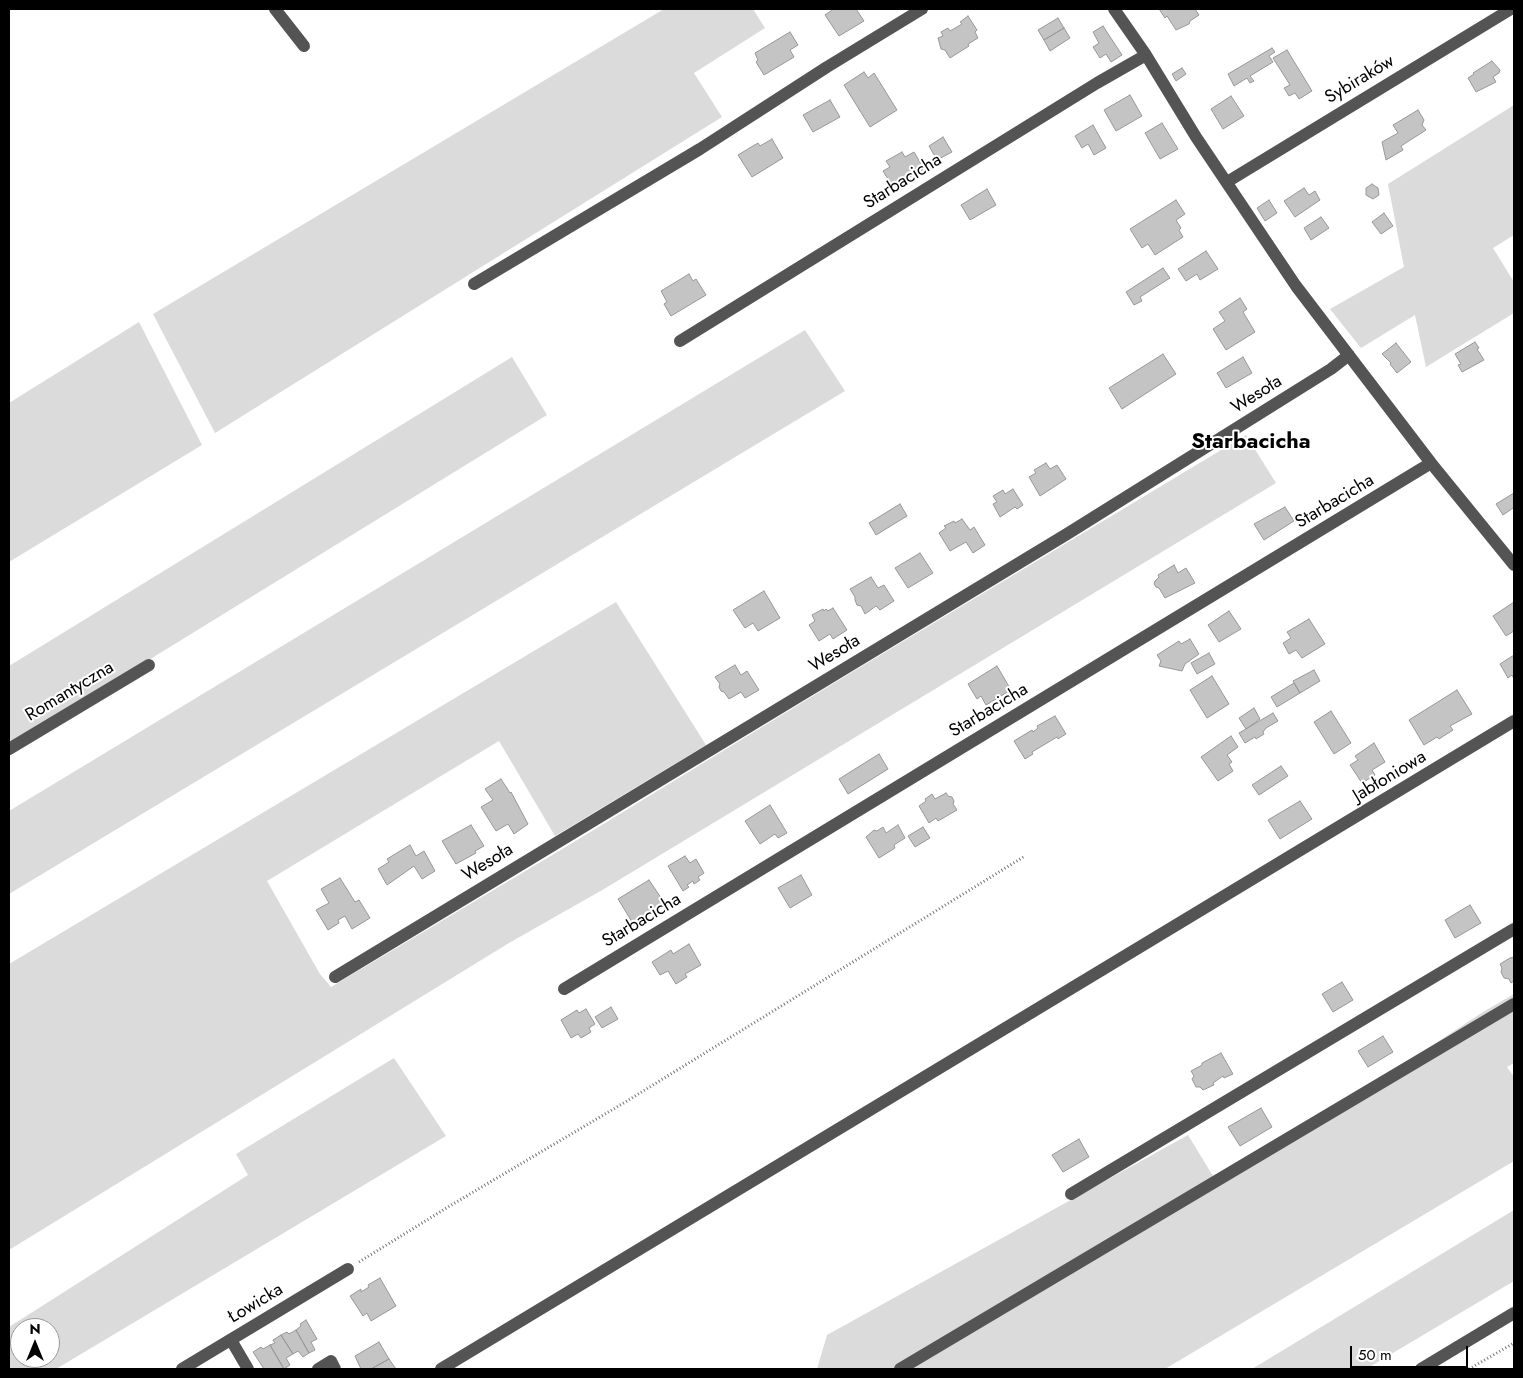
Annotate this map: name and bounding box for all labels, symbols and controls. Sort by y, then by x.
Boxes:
street label: Sybiraków [1321,51,1399,109]
street label: Starbacicha [860,150,946,214]
street label: Wesoła [1228,371,1286,419]
district label: Starbacicha [1191,430,1311,456]
street label: Starbacicha [1292,470,1378,534]
street label: Wesoła [806,630,864,678]
street label: Romantyczna [22,657,118,727]
street label: Starbacicha [946,679,1032,743]
street label: Jabłoniowa [1349,747,1431,807]
street label: Wesoła [459,839,517,887]
street label: Starbacicha [599,889,685,953]
street label: Łowicka [225,1279,287,1329]
north arrow [10,1318,60,1368]
text: N [29,1319,41,1339]
scale bar [1353,1336,1470,1368]
text: 50 m [1358,1344,1392,1366]

